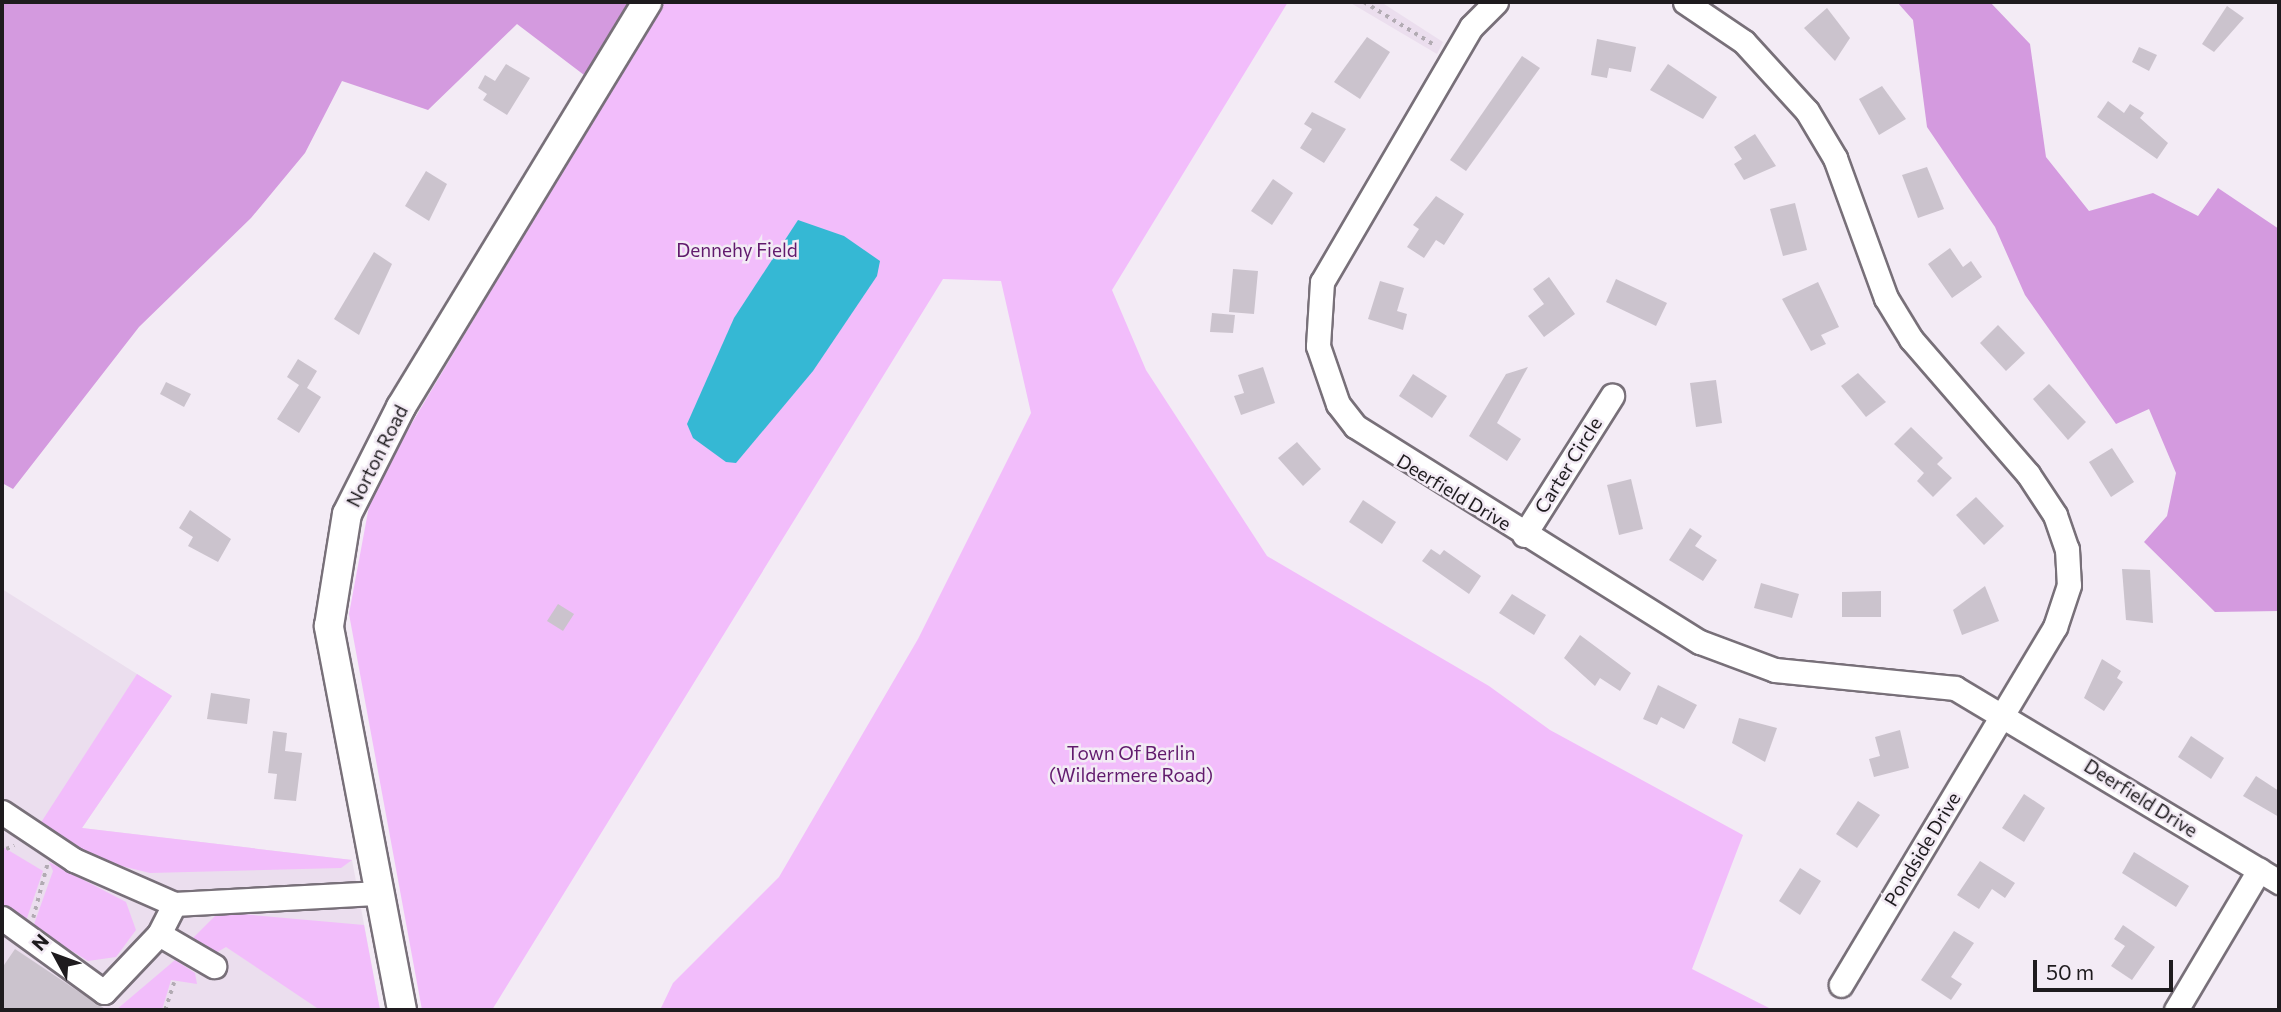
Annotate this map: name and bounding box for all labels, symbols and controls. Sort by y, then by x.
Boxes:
park label: Dennehy Field [676,239,798,261]
street label: Norton Road [342,401,412,511]
street label: Carter Circle [1529,413,1607,517]
street label: Deerfield Drive [1393,449,1515,535]
park label: Town Of Berlin (Wildermere Road) [1049,742,1213,786]
street label: Deerfield Drive [2080,754,2202,842]
street label: Pondside Drive [1879,788,1965,910]
north arrow [21,921,91,991]
text: N [26,929,53,955]
scale bar [2036,946,2176,990]
text: 50 m [2046,959,2094,984]

